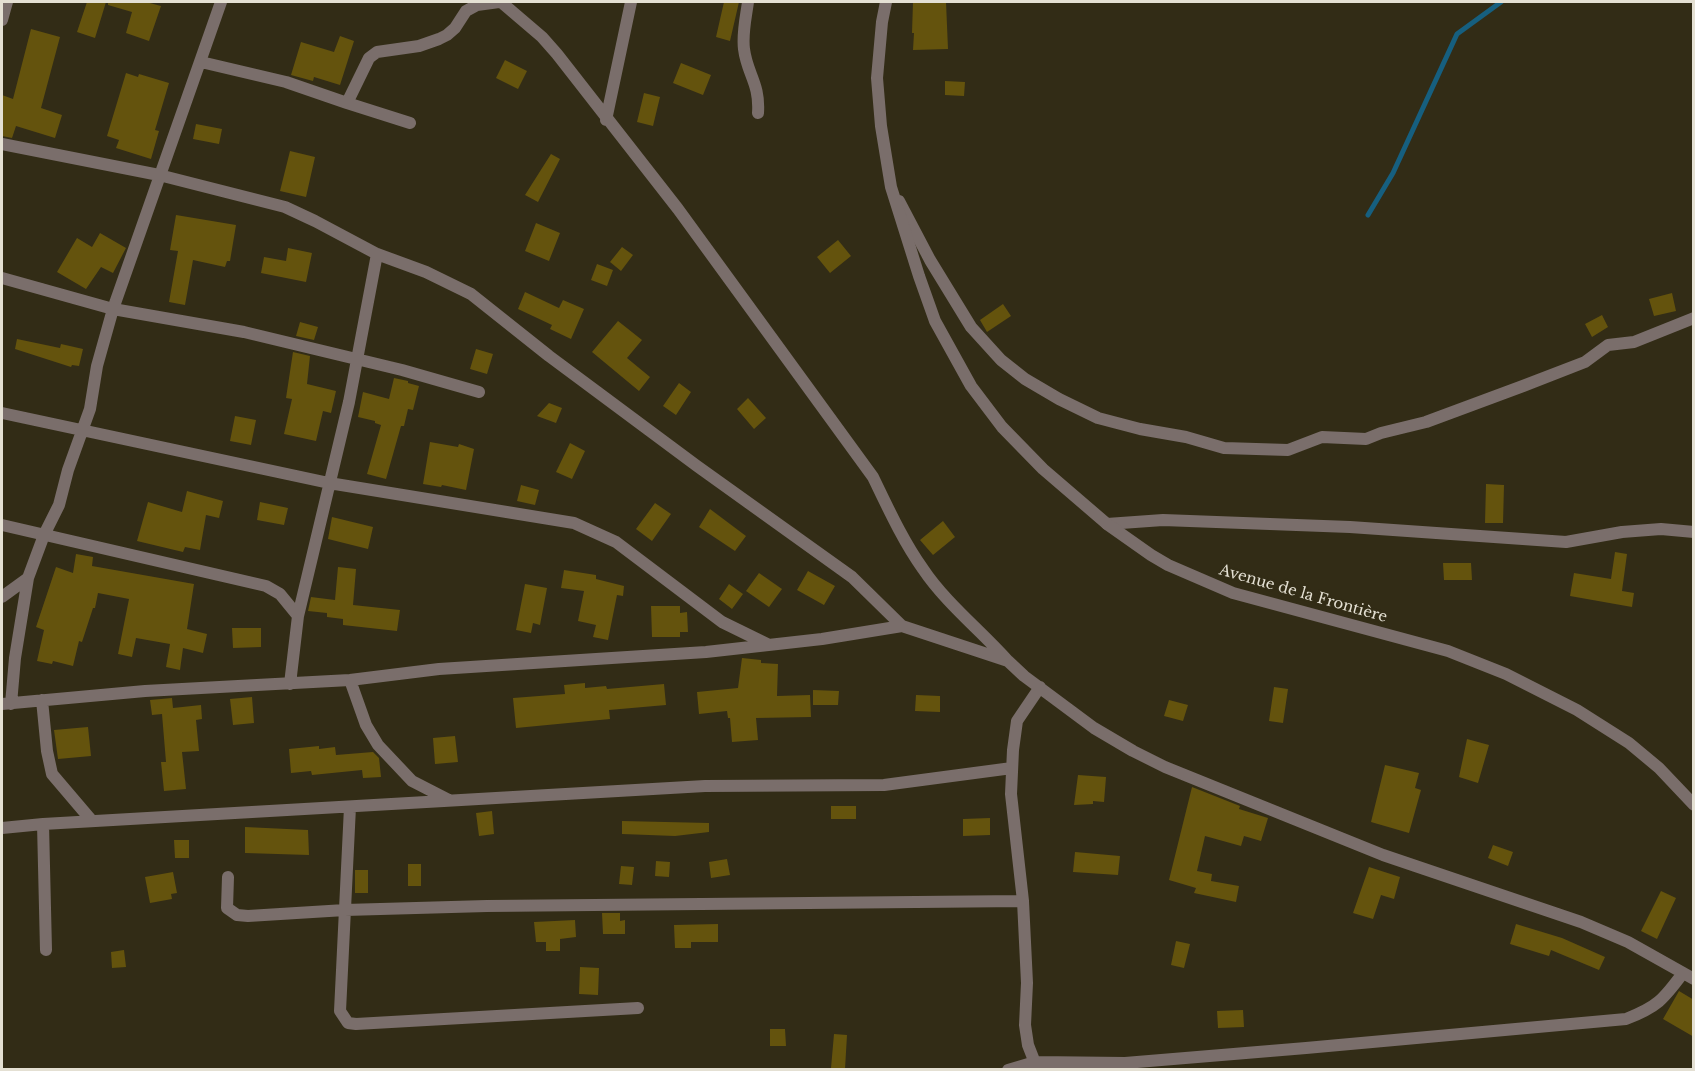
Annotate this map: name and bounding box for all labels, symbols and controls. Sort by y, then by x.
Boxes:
street label: Avenue de la Frontière [1217,561,1389,627]

